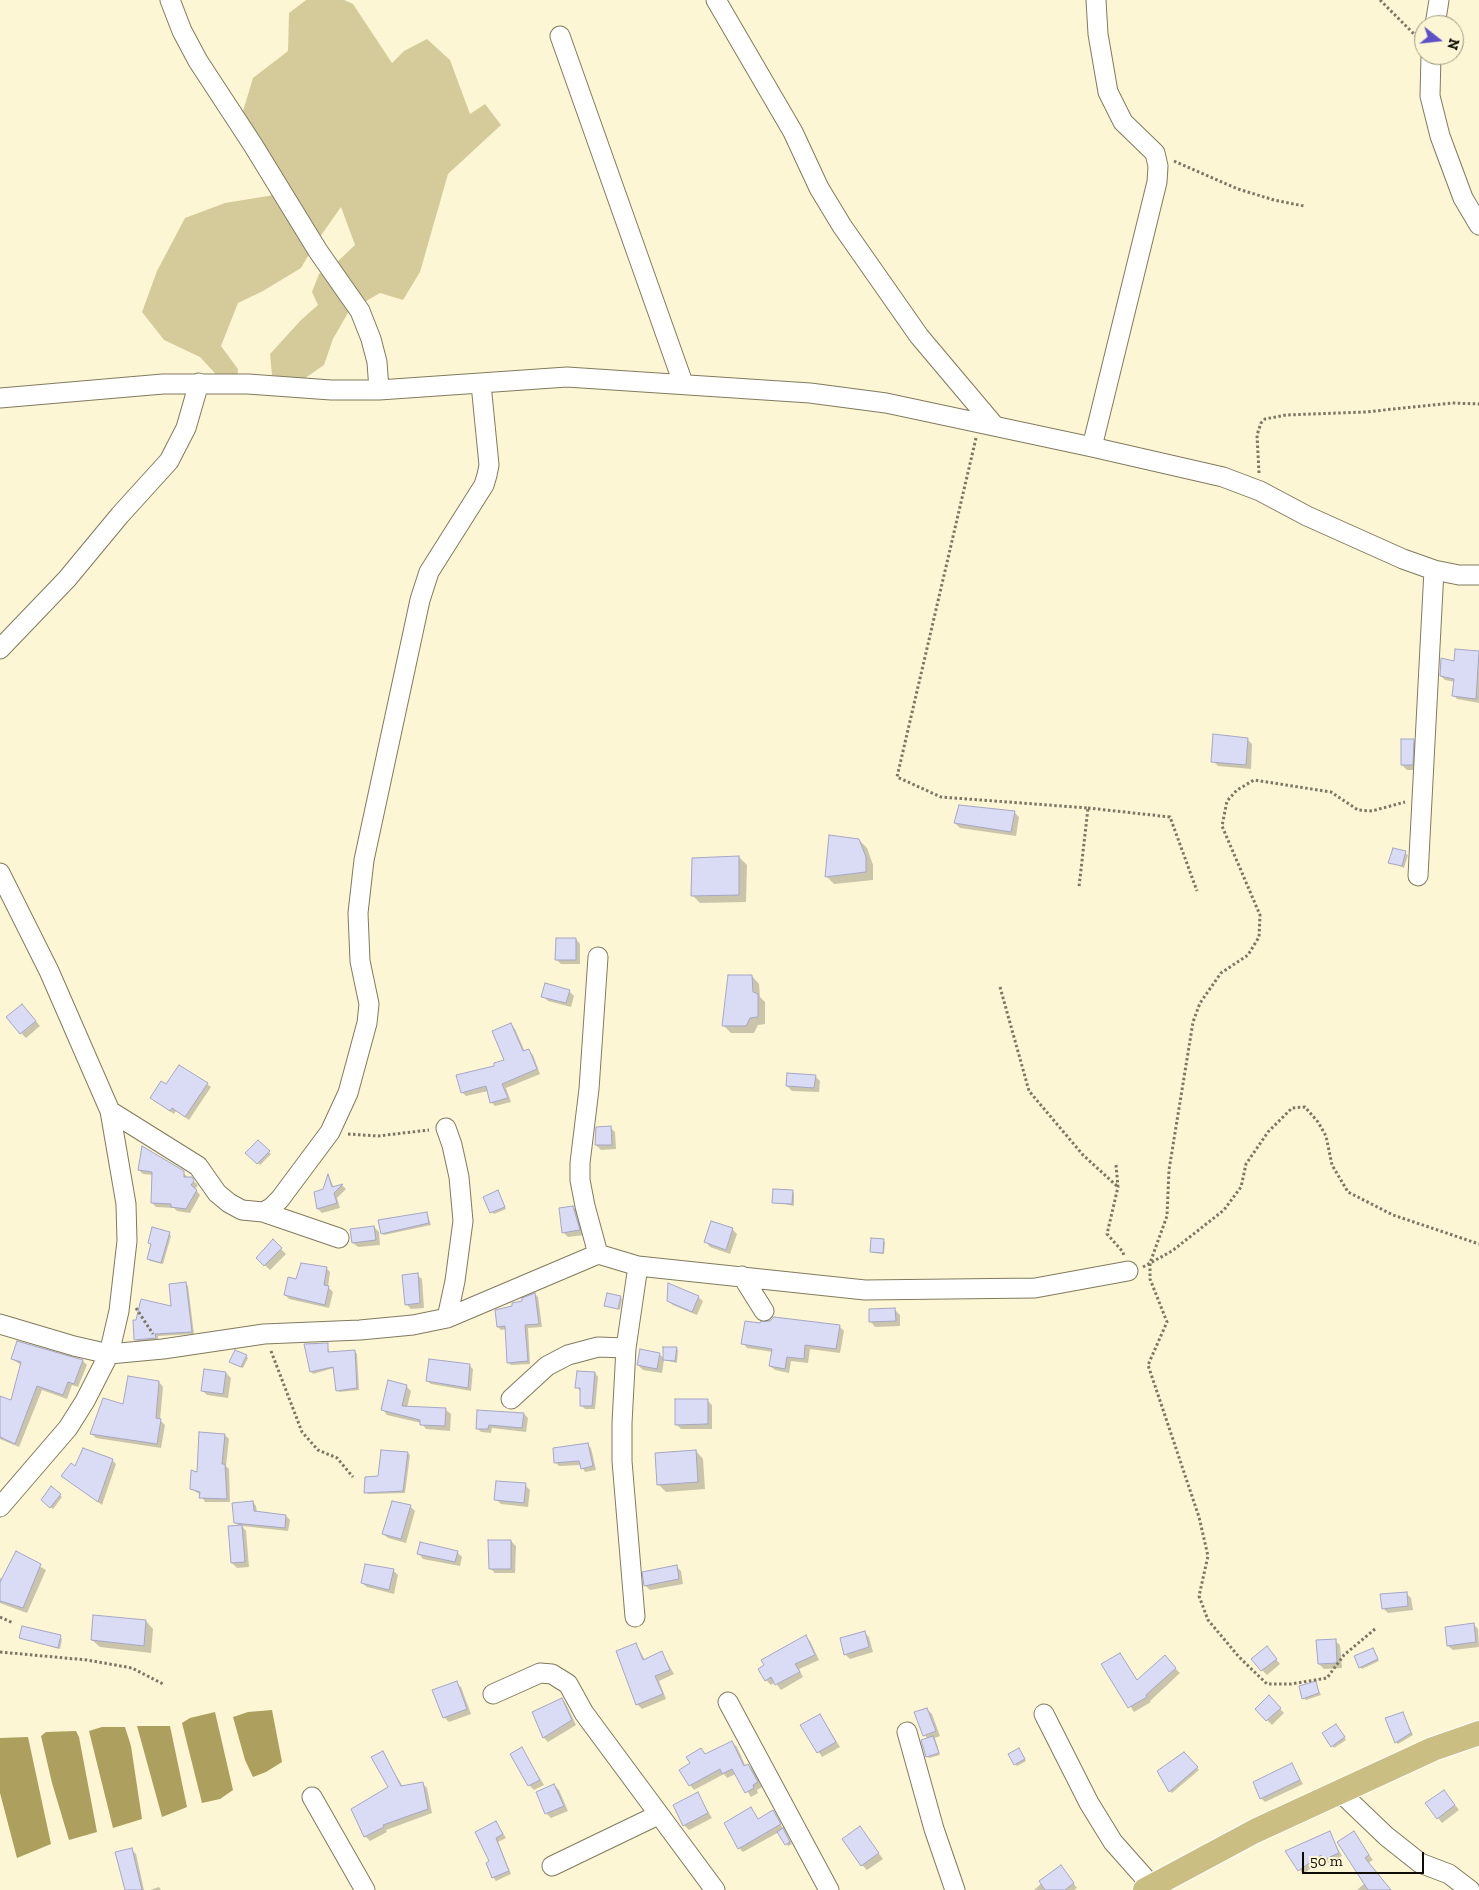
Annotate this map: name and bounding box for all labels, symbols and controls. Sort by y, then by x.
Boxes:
north arrow [1414,15,1464,65]
text: N [1443,37,1463,51]
scale bar [1304,1842,1426,1874]
text: 50 m [1310,1852,1343,1870]

